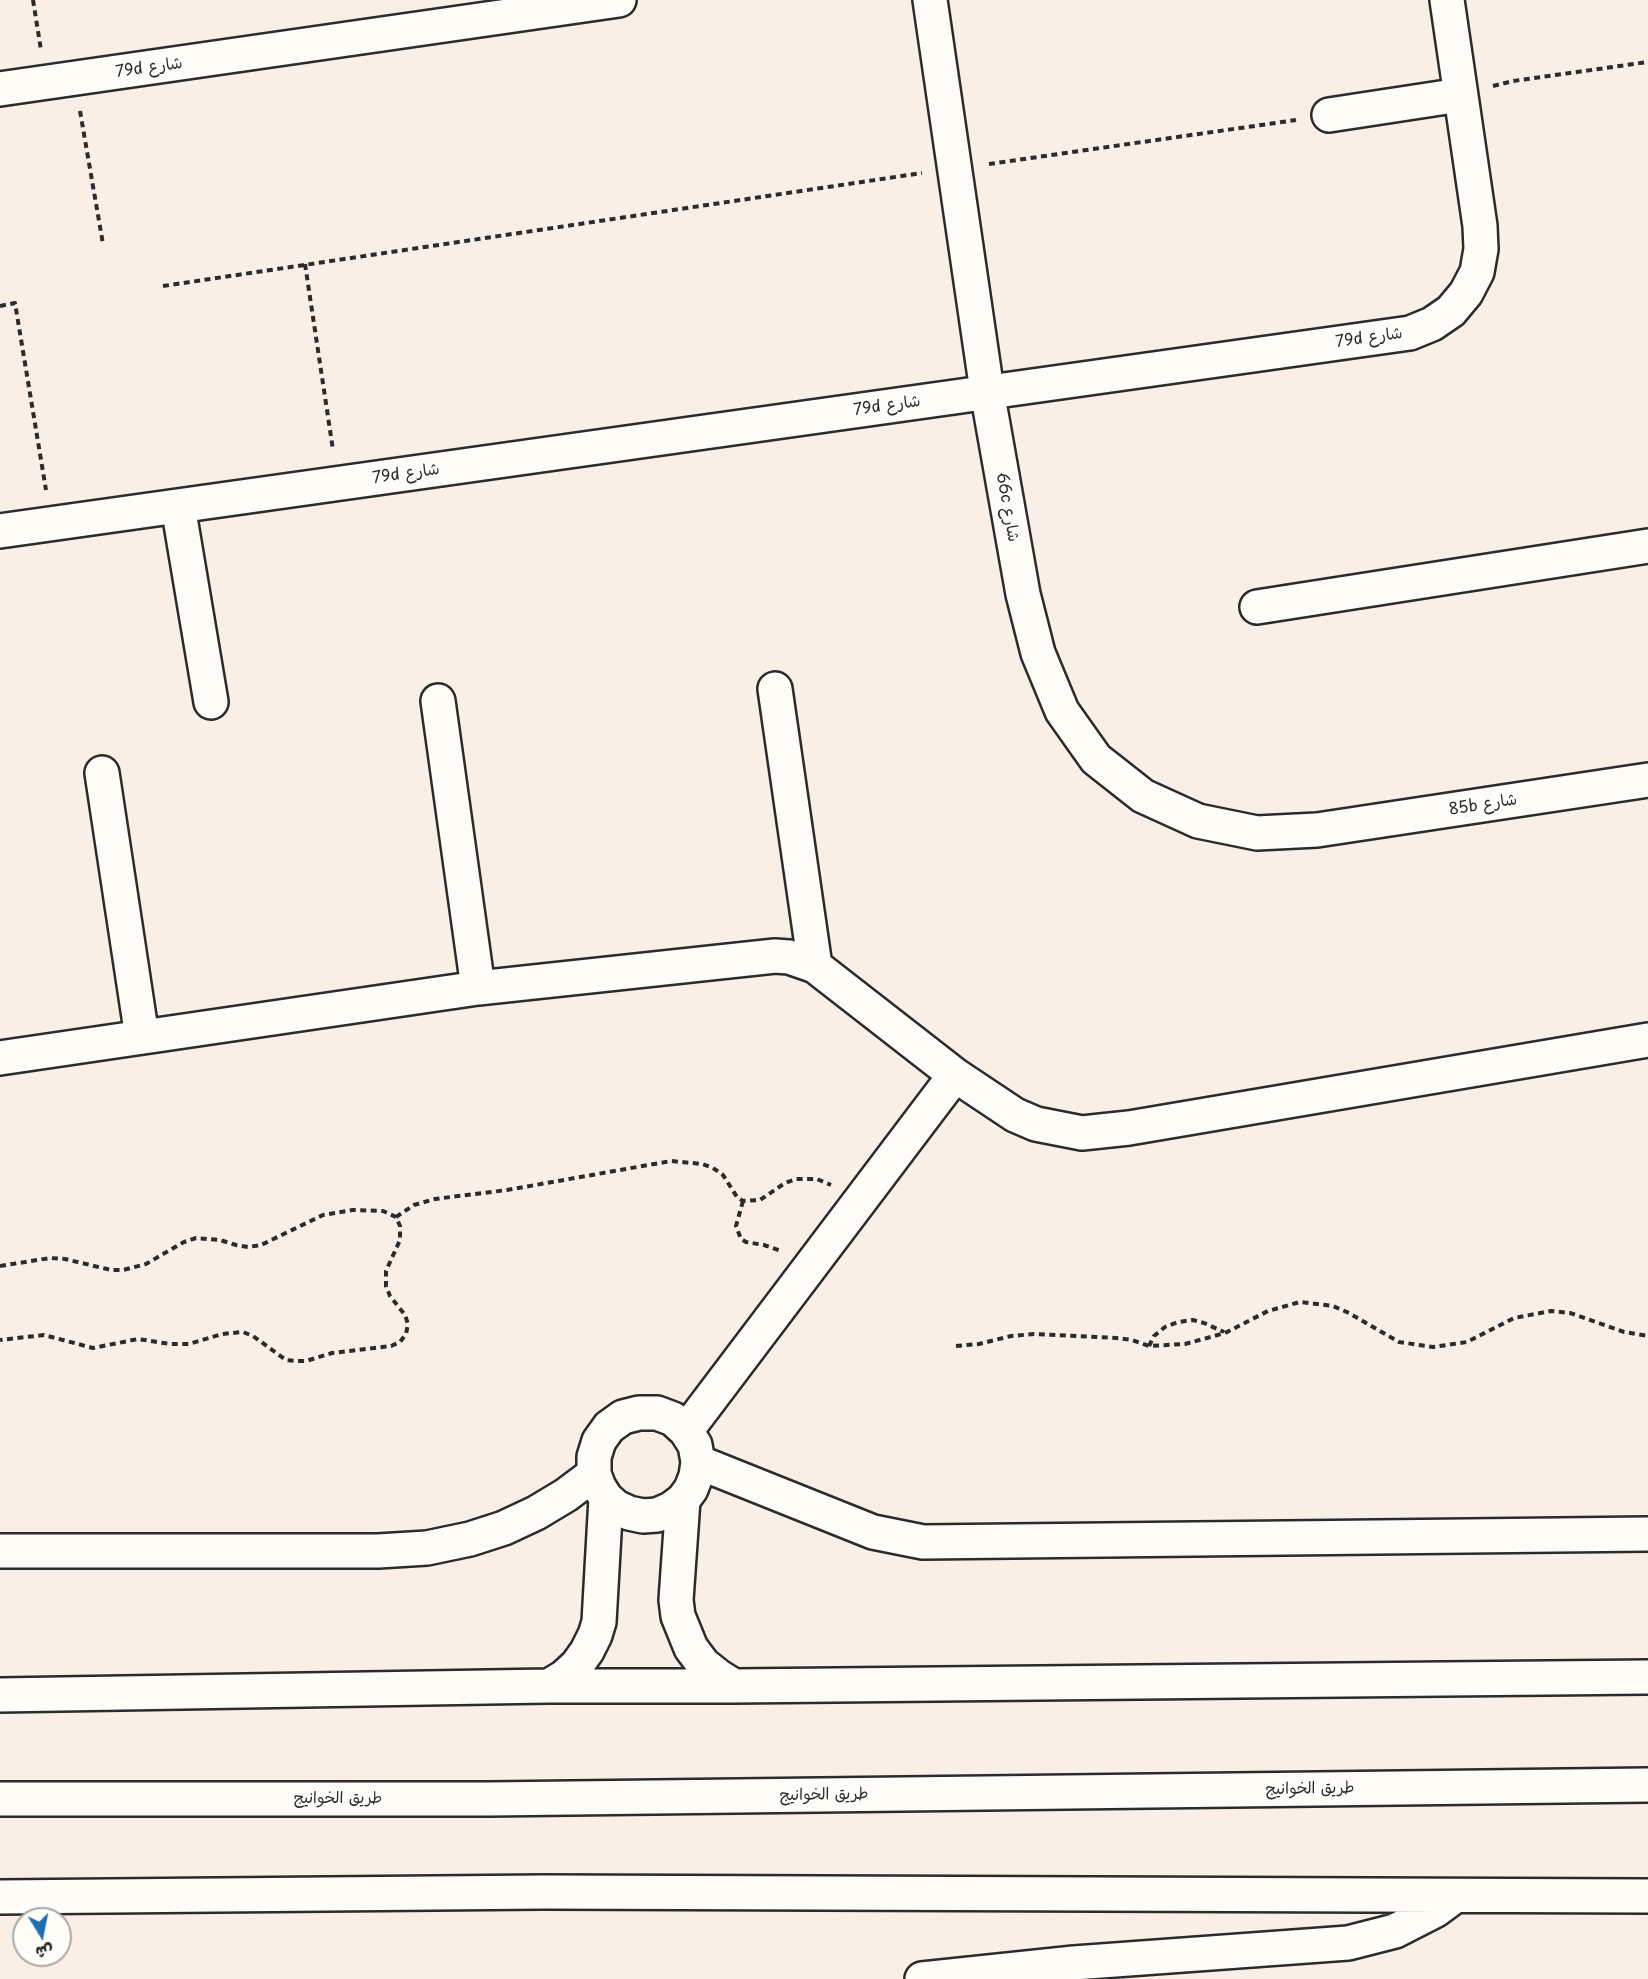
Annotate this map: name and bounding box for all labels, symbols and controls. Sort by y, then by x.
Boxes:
street label: 79d شارع [114,54,184,82]
street label: 79d شارع [1334,324,1404,352]
street label: 79d شارع [852,392,922,420]
street label: 79d شارع [371,460,441,488]
street label: 66c شارع [991,471,1023,543]
street label: 85b شارع [1448,790,1518,820]
street label: طريق الخوانيج [1266,1779,1354,1799]
street label: طريق الخوانيج [780,1785,868,1805]
street label: طريق الخوانيج [294,1789,382,1809]
north arrow [12,1907,72,1967]
text: ش [34,1939,56,1966]

